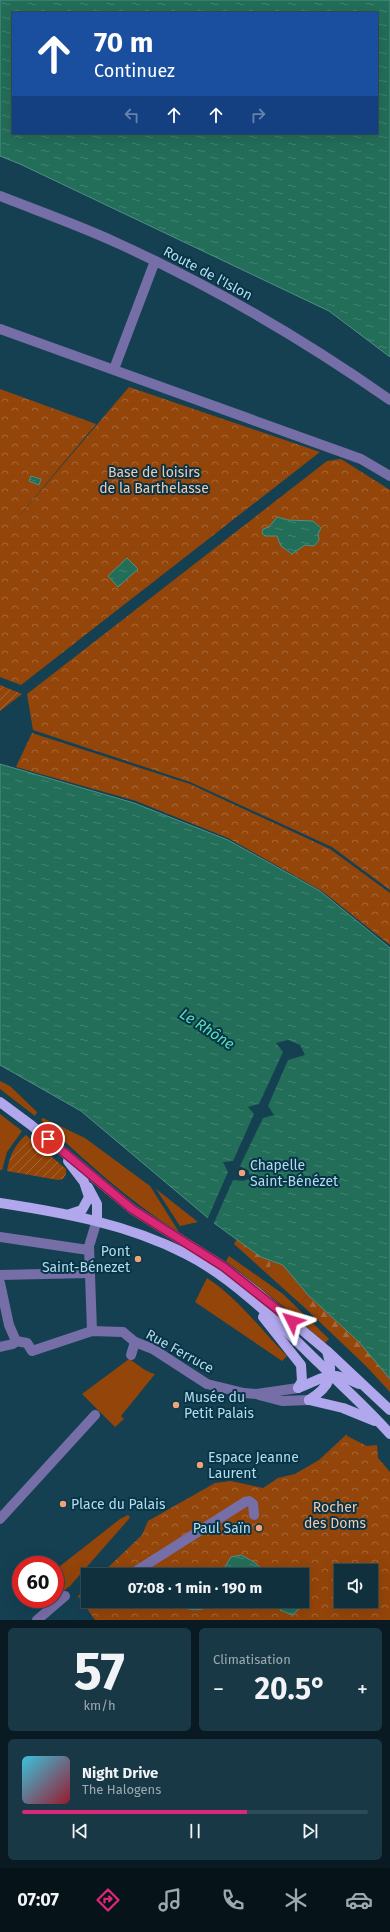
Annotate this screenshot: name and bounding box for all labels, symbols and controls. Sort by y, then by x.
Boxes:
text: 70 m [94,26,153,59]
icon: ahead [28,28,80,80]
text: Continuez [94,60,175,82]
icon: left [121,104,143,126]
icon: ahead [163,104,185,126]
icon: ahead [205,104,227,126]
icon: right [247,104,269,126]
street label: Route de l'Islon [160,243,255,304]
park label: Base de loisirs de la Barthelasse [99,464,209,497]
water label: Le Rhône [176,1005,238,1053]
pin [31,1122,65,1156]
icon: arrive [37,1128,59,1150]
place label: Chapelle Saint-Bénézet [250,1157,339,1190]
marker: Chapelle Saint-Bénézet [237,1168,247,1178]
place label: Pont Saint-Bénezet [42,1243,131,1276]
marker: Pont Saint-Bénezet [133,1254,143,1264]
position arrow [271,1300,313,1342]
street label: Rue Ferruce [143,1326,217,1377]
place label: Musée du Petit Palais [184,1389,255,1422]
marker: Musée du Petit Palais [171,1400,181,1410]
place label: Espace Jeanne Laurent [208,1449,299,1482]
marker: Espace Jeanne Laurent [195,1460,205,1470]
place label: Place du Palais [71,1496,166,1513]
marker: Place du Palais [58,1499,68,1509]
park label: Rocher des Doms [304,1499,366,1532]
place label: Paul Saïn [193,1520,251,1537]
marker: Paul Saïn [254,1523,264,1533]
speed limit sign: 60 [12,1556,64,1608]
map controls [334,1564,378,1608]
button: sound [334,1564,378,1608]
text: 07:08 · 1 min · 190 m [128,1579,262,1597]
text: 57 [74,1640,125,1703]
text: Climatisation [213,1652,291,1667]
text: 20.5° [255,1671,327,1707]
text: − [213,1676,224,1703]
text: + [357,1676,368,1703]
text: km/h [83,1698,116,1713]
text: Night Drive [82,1764,158,1782]
text: The Halogens [82,1782,161,1797]
icon: previous [69,1820,91,1842]
icon: pause [184,1820,206,1842]
icon: next [299,1820,321,1842]
icon: directions [94,1886,122,1914]
icon: music [156,1886,184,1914]
icon: phone [219,1886,247,1914]
icon: climate [282,1886,310,1914]
icon: car [345,1886,373,1914]
text: 07:07 [17,1889,59,1911]

